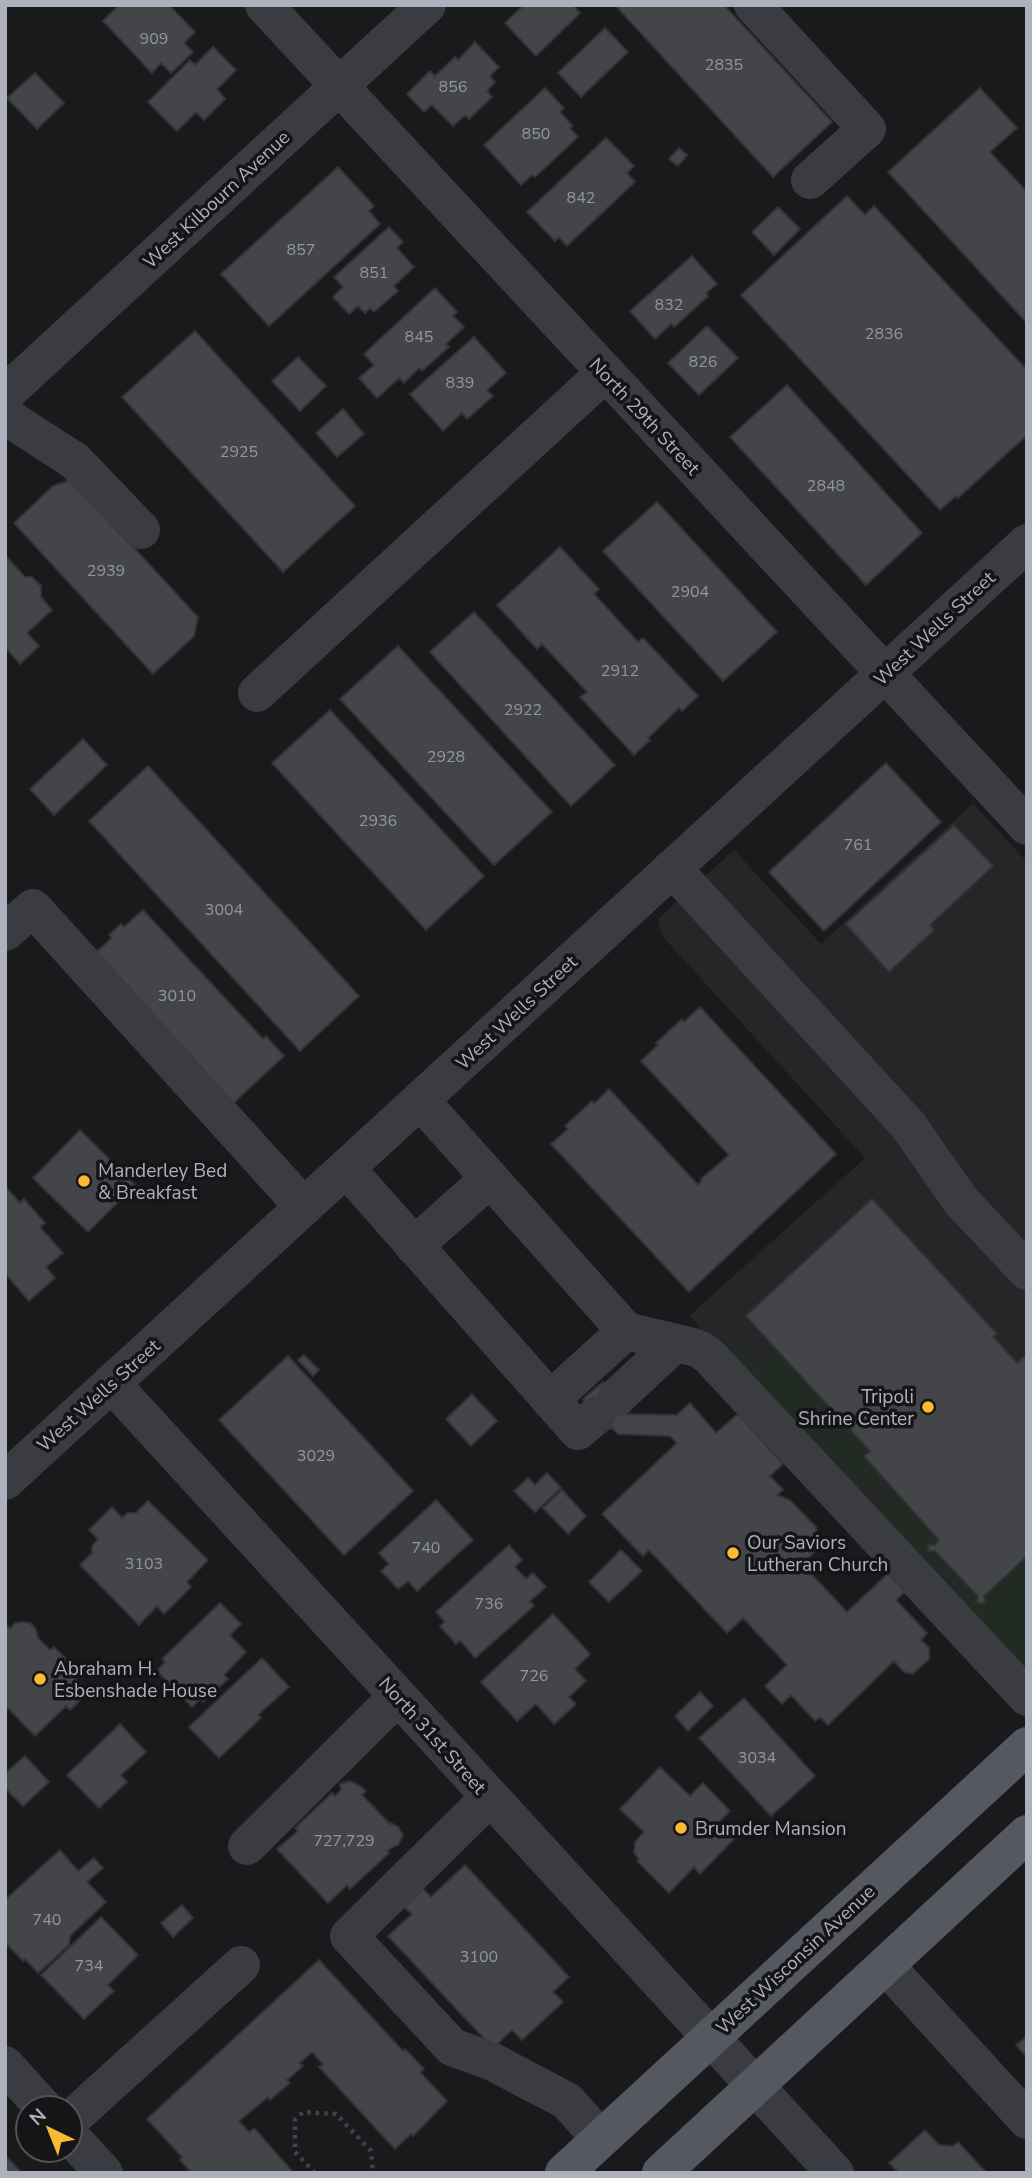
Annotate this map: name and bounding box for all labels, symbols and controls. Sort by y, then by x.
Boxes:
house number: 909 [140,28,168,50]
house number: 2835 [705,54,743,76]
house number: 856 [439,76,467,98]
house number: 850 [522,123,550,145]
street label: West Kilbourn Avenue [138,125,296,275]
house number: 842 [567,187,595,209]
house number: 857 [287,239,315,261]
house number: 851 [360,262,388,284]
house number: 832 [655,294,683,316]
house number: 2836 [865,323,903,345]
house number: 845 [405,326,433,348]
house number: 826 [689,351,717,373]
street label: North 29th Street [583,353,706,481]
house number: 839 [446,372,474,394]
house number: 2925 [220,441,258,463]
house number: 2848 [807,475,845,497]
house number: 2939 [87,560,125,582]
street label: West Wells Street [868,565,1001,692]
house number: 2904 [671,581,710,603]
house number: 2912 [601,660,639,682]
house number: 2922 [504,699,542,721]
house number: 2928 [427,746,465,768]
house number: 2936 [359,810,397,832]
house number: 761 [844,834,872,856]
house number: 3004 [205,899,244,921]
street label: West Wells Street [450,949,583,1076]
house number: 3010 [158,985,196,1007]
place label: Manderley Bed & Breakfast [98,1158,227,1206]
marker: Manderley Bed & Breakfast [76,1173,92,1189]
street label: West Wells Street [31,1333,166,1458]
place label: Tripoli Shrine Center [798,1384,914,1432]
marker: Tripoli Shrine Center [920,1399,936,1415]
house number: 3029 [297,1445,335,1467]
place label: Our Saviors Lutheran Church [747,1530,888,1578]
house number: 740 [412,1537,440,1559]
marker: Our Saviors Lutheran Church [725,1545,741,1561]
house number: 3103 [125,1553,163,1575]
house number: 736 [475,1593,503,1615]
place label: Abraham H. Esbenshade House [54,1656,217,1704]
house number: 726 [520,1665,548,1687]
marker: Abraham H. Esbenshade House [32,1671,48,1687]
street label: North 31st Street [373,1671,492,1800]
house number: 3034 [738,1747,777,1769]
place label: Brumder Mansion [695,1816,846,1842]
marker: Brumder Mansion [673,1820,689,1836]
house number: 727,729 [313,1830,375,1852]
street label: West Wisconsin Avenue [710,1879,881,2040]
house number: 740 [33,1909,61,1931]
house number: 3100 [460,1946,498,1968]
house number: 734 [75,1955,104,1977]
north arrow [14,2094,84,2164]
text: N [24,2103,52,2132]

